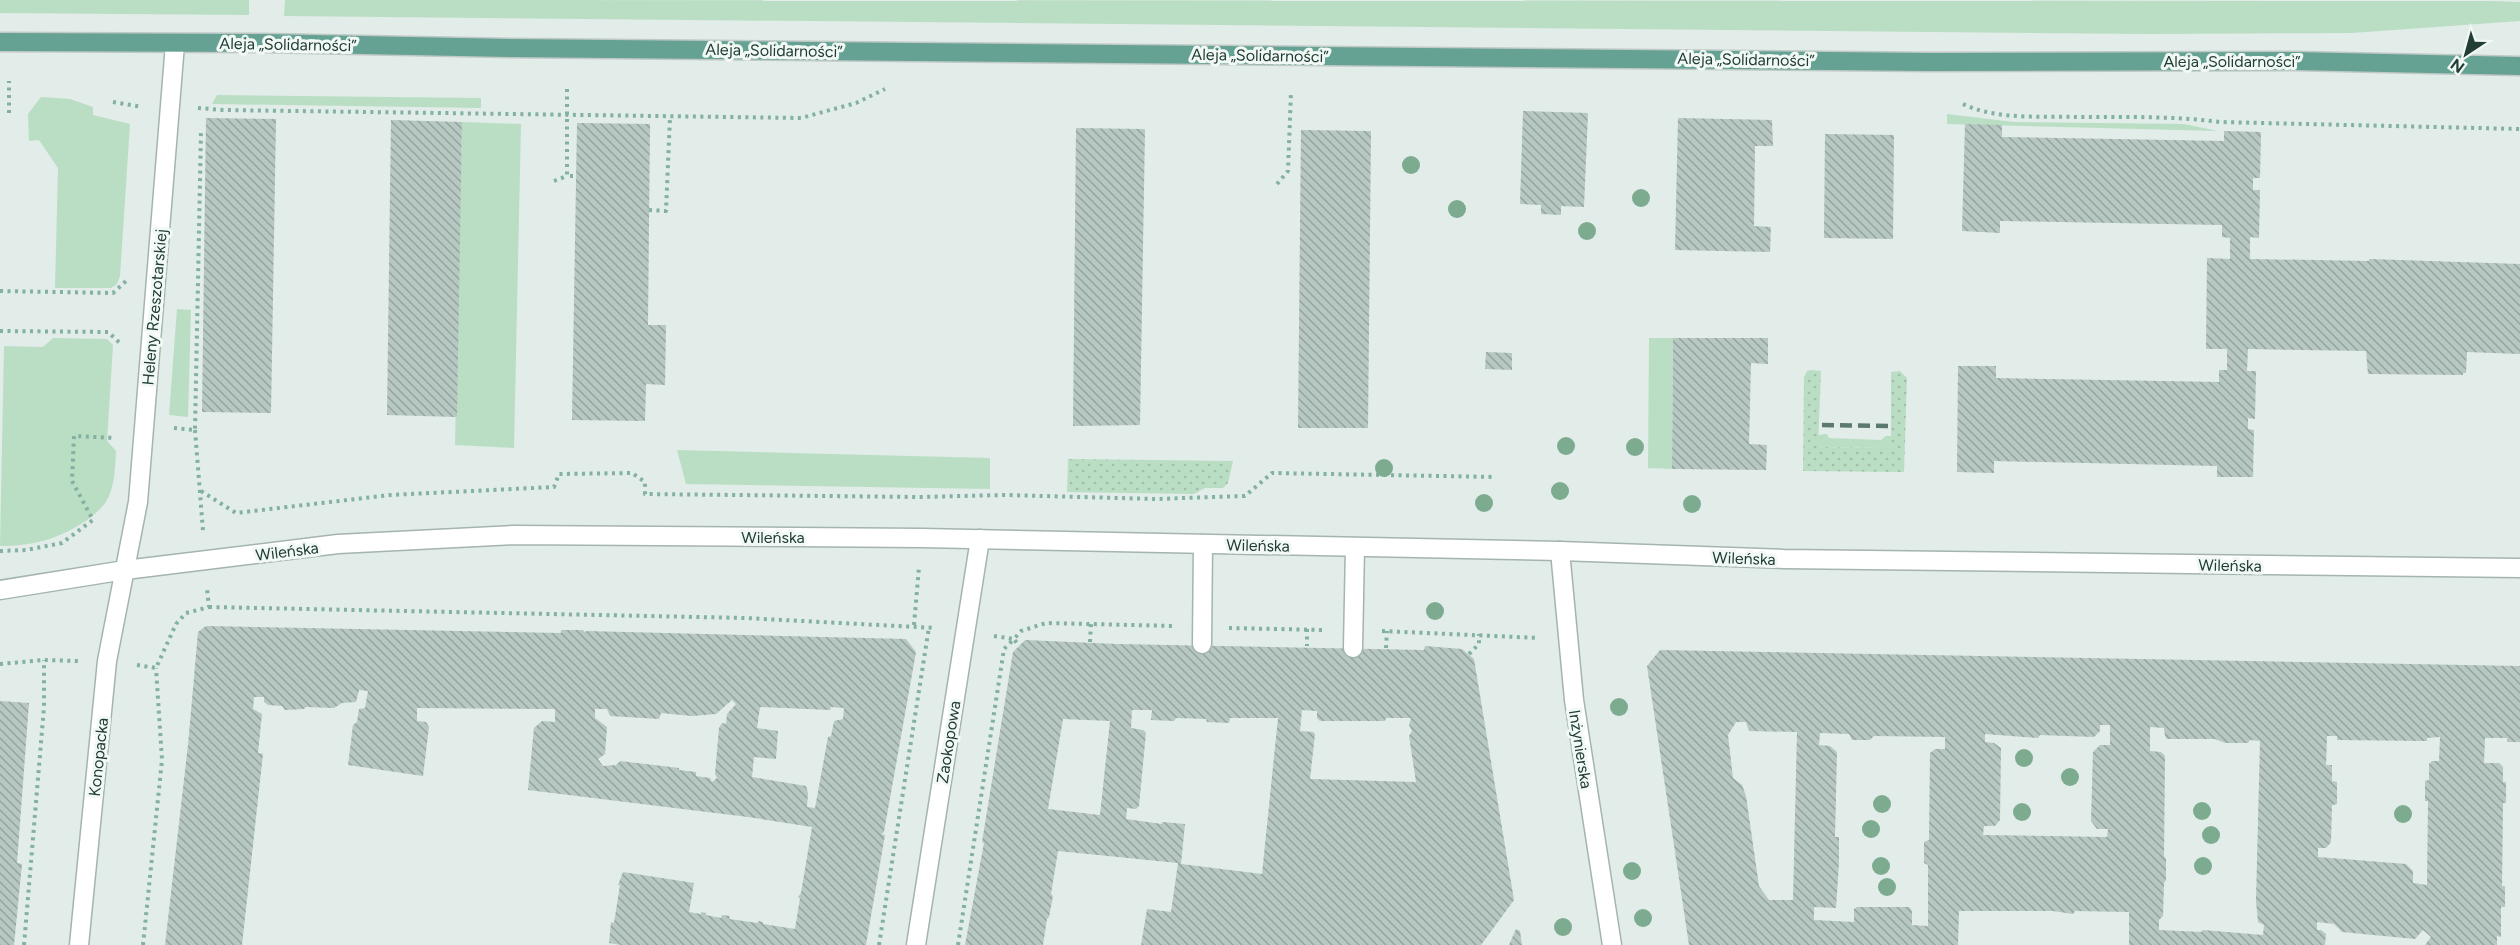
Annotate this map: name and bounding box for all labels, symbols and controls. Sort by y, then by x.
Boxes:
north arrow [2436,24,2496,84]
street label: Aleja „Solidarności” [219,34,357,55]
street label: Aleja „Solidarności” [705,40,843,61]
street label: Aleja „Solidarności” [1191,45,1329,66]
street label: Aleja „Solidarności” [1677,49,1815,70]
street label: Aleja „Solidarności” [2163,52,2301,71]
text: N [2447,54,2468,77]
street label: Heleny Rzeszotarskiej [138,228,171,386]
street label: Wileńska [741,528,805,547]
street label: Wileńska [1226,535,1290,556]
street label: Wileńska [254,538,320,565]
street label: Wileńska [1712,548,1776,569]
street label: Wileńska [2198,555,2262,576]
street label: Zaokopowa [933,699,964,785]
street label: Inżynierska [1565,708,1596,790]
street label: Konopacka [85,717,112,797]

